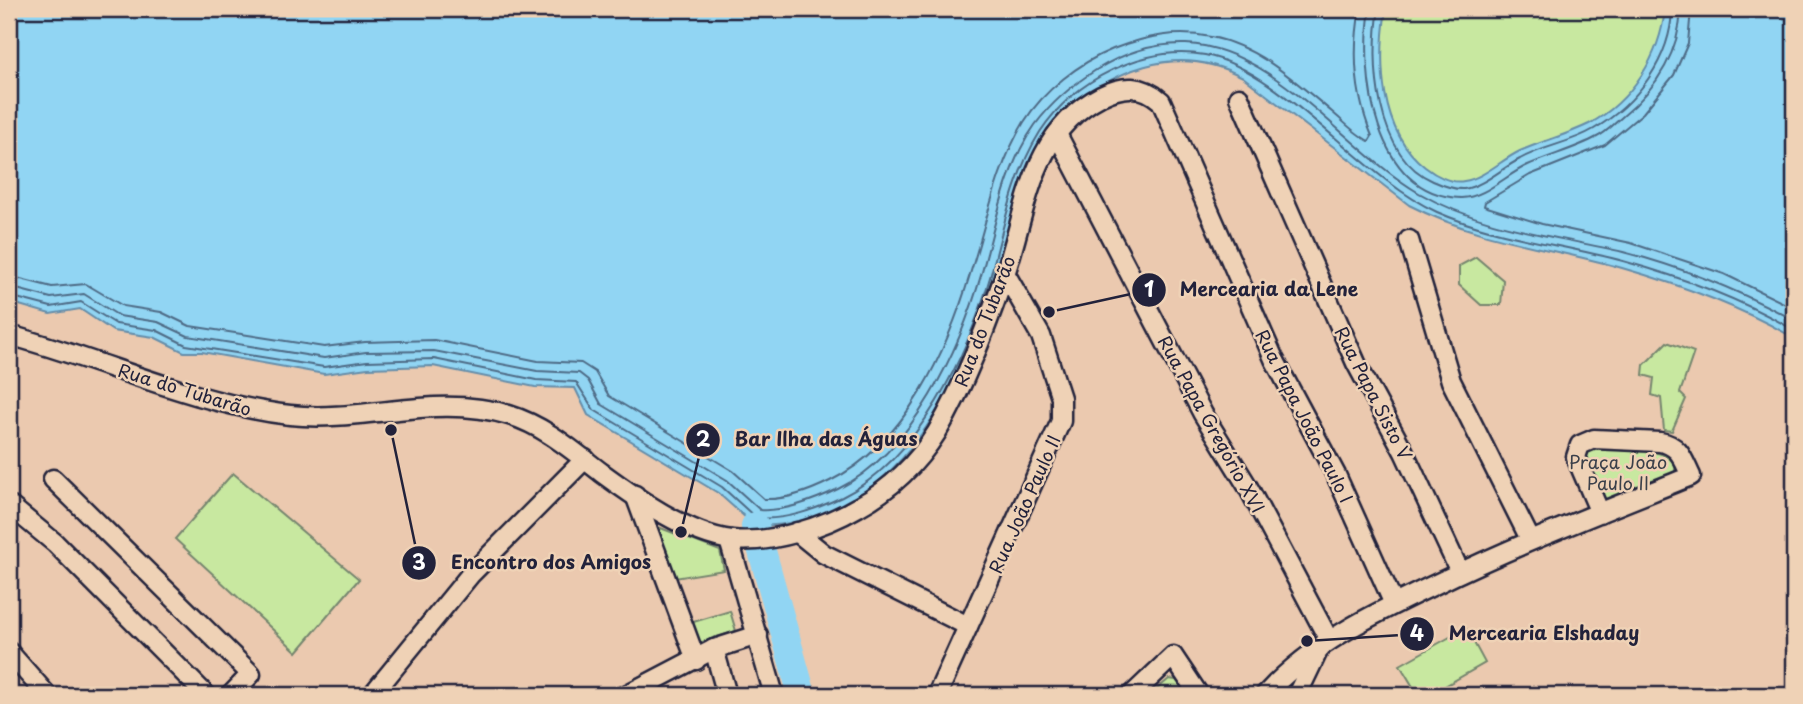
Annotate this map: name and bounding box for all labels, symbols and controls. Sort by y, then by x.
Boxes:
street label: Rua do Tubarão [947,252,1021,390]
callout: Mercearia da Lene [1131,270,1373,310]
text: 1 [1144,272,1154,304]
text: Mercearia da Lene [1180,274,1358,302]
street label: Rua Papa Sisto V [1329,321,1420,465]
street label: Rua Papa João Paulo I [1250,325,1360,507]
street label: Rua Papa Gregório XVI [1152,330,1272,518]
street label: Rua do Tubarão [115,356,255,422]
callout: Bar Ilha das Águas [685,420,931,460]
text: 2 [696,422,711,454]
text: Bar Ilha das Águas [735,424,917,452]
street label: Rua João Paulo II [981,430,1067,578]
park label: Praça João Paulo II [1569,448,1667,496]
callout: Encontro dos Amigos [402,543,666,583]
text: 3 [412,545,426,577]
text: Encontro dos Amigos [451,547,651,575]
callout: Mercearia Elshaday [1399,614,1654,654]
text: 4 [1410,616,1424,648]
text: Mercearia Elshaday [1449,618,1639,646]

